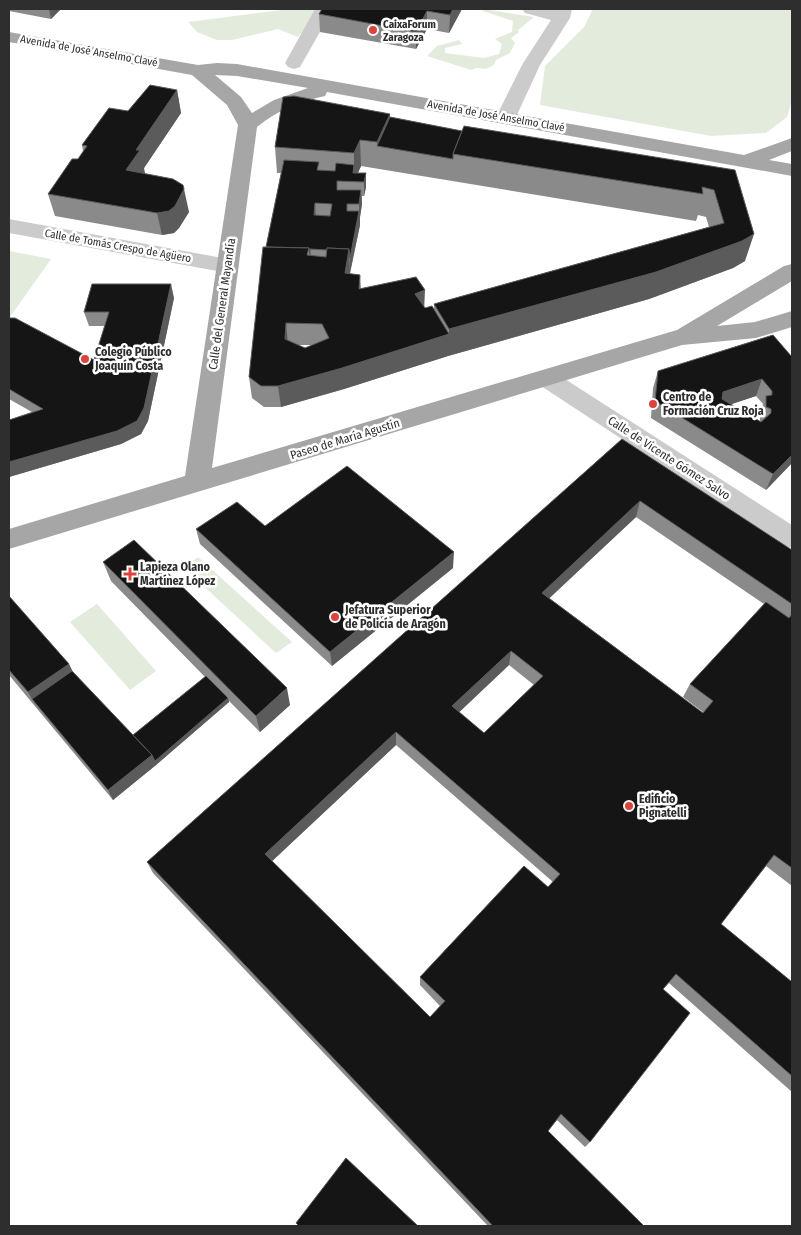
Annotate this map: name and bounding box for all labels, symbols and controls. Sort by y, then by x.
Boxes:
place label: CaixaForum Zaragoza [383,18,436,44]
marker: CaixaForum Zaragoza [367,24,379,36]
street label: Avenida de José Anselmo Clavé [19,33,159,69]
street label: Avenida de José Anselmo Clavé [426,98,566,134]
street label: Calle de Tomás Crespo de Agüero [44,227,192,265]
street label: Calle del General Mayandía [206,237,238,371]
place label: Colegio Público Joaquín Costa [94,345,172,373]
marker: Colegio Público Joaquín Costa [79,353,91,365]
place label: Centro de Formación Cruz Roja [663,390,764,418]
marker: Centro de Formación Cruz Roja [647,398,659,410]
street label: Calle de Vicente Gómez Salvo [605,413,733,503]
street label: Paseo de María Agustín [289,416,401,462]
place label: Lapieza Olano Martínez López [140,560,215,588]
marker: Lapieza Olano Martínez López [124,568,136,580]
place label: Jefatura Superior de Policía de Aragón [344,603,446,631]
marker: Jefatura Superior de Policía de Aragón [329,611,341,623]
place label: Edificio Pignatelli [639,792,687,820]
marker: Edificio Pignatelli [623,800,635,812]

